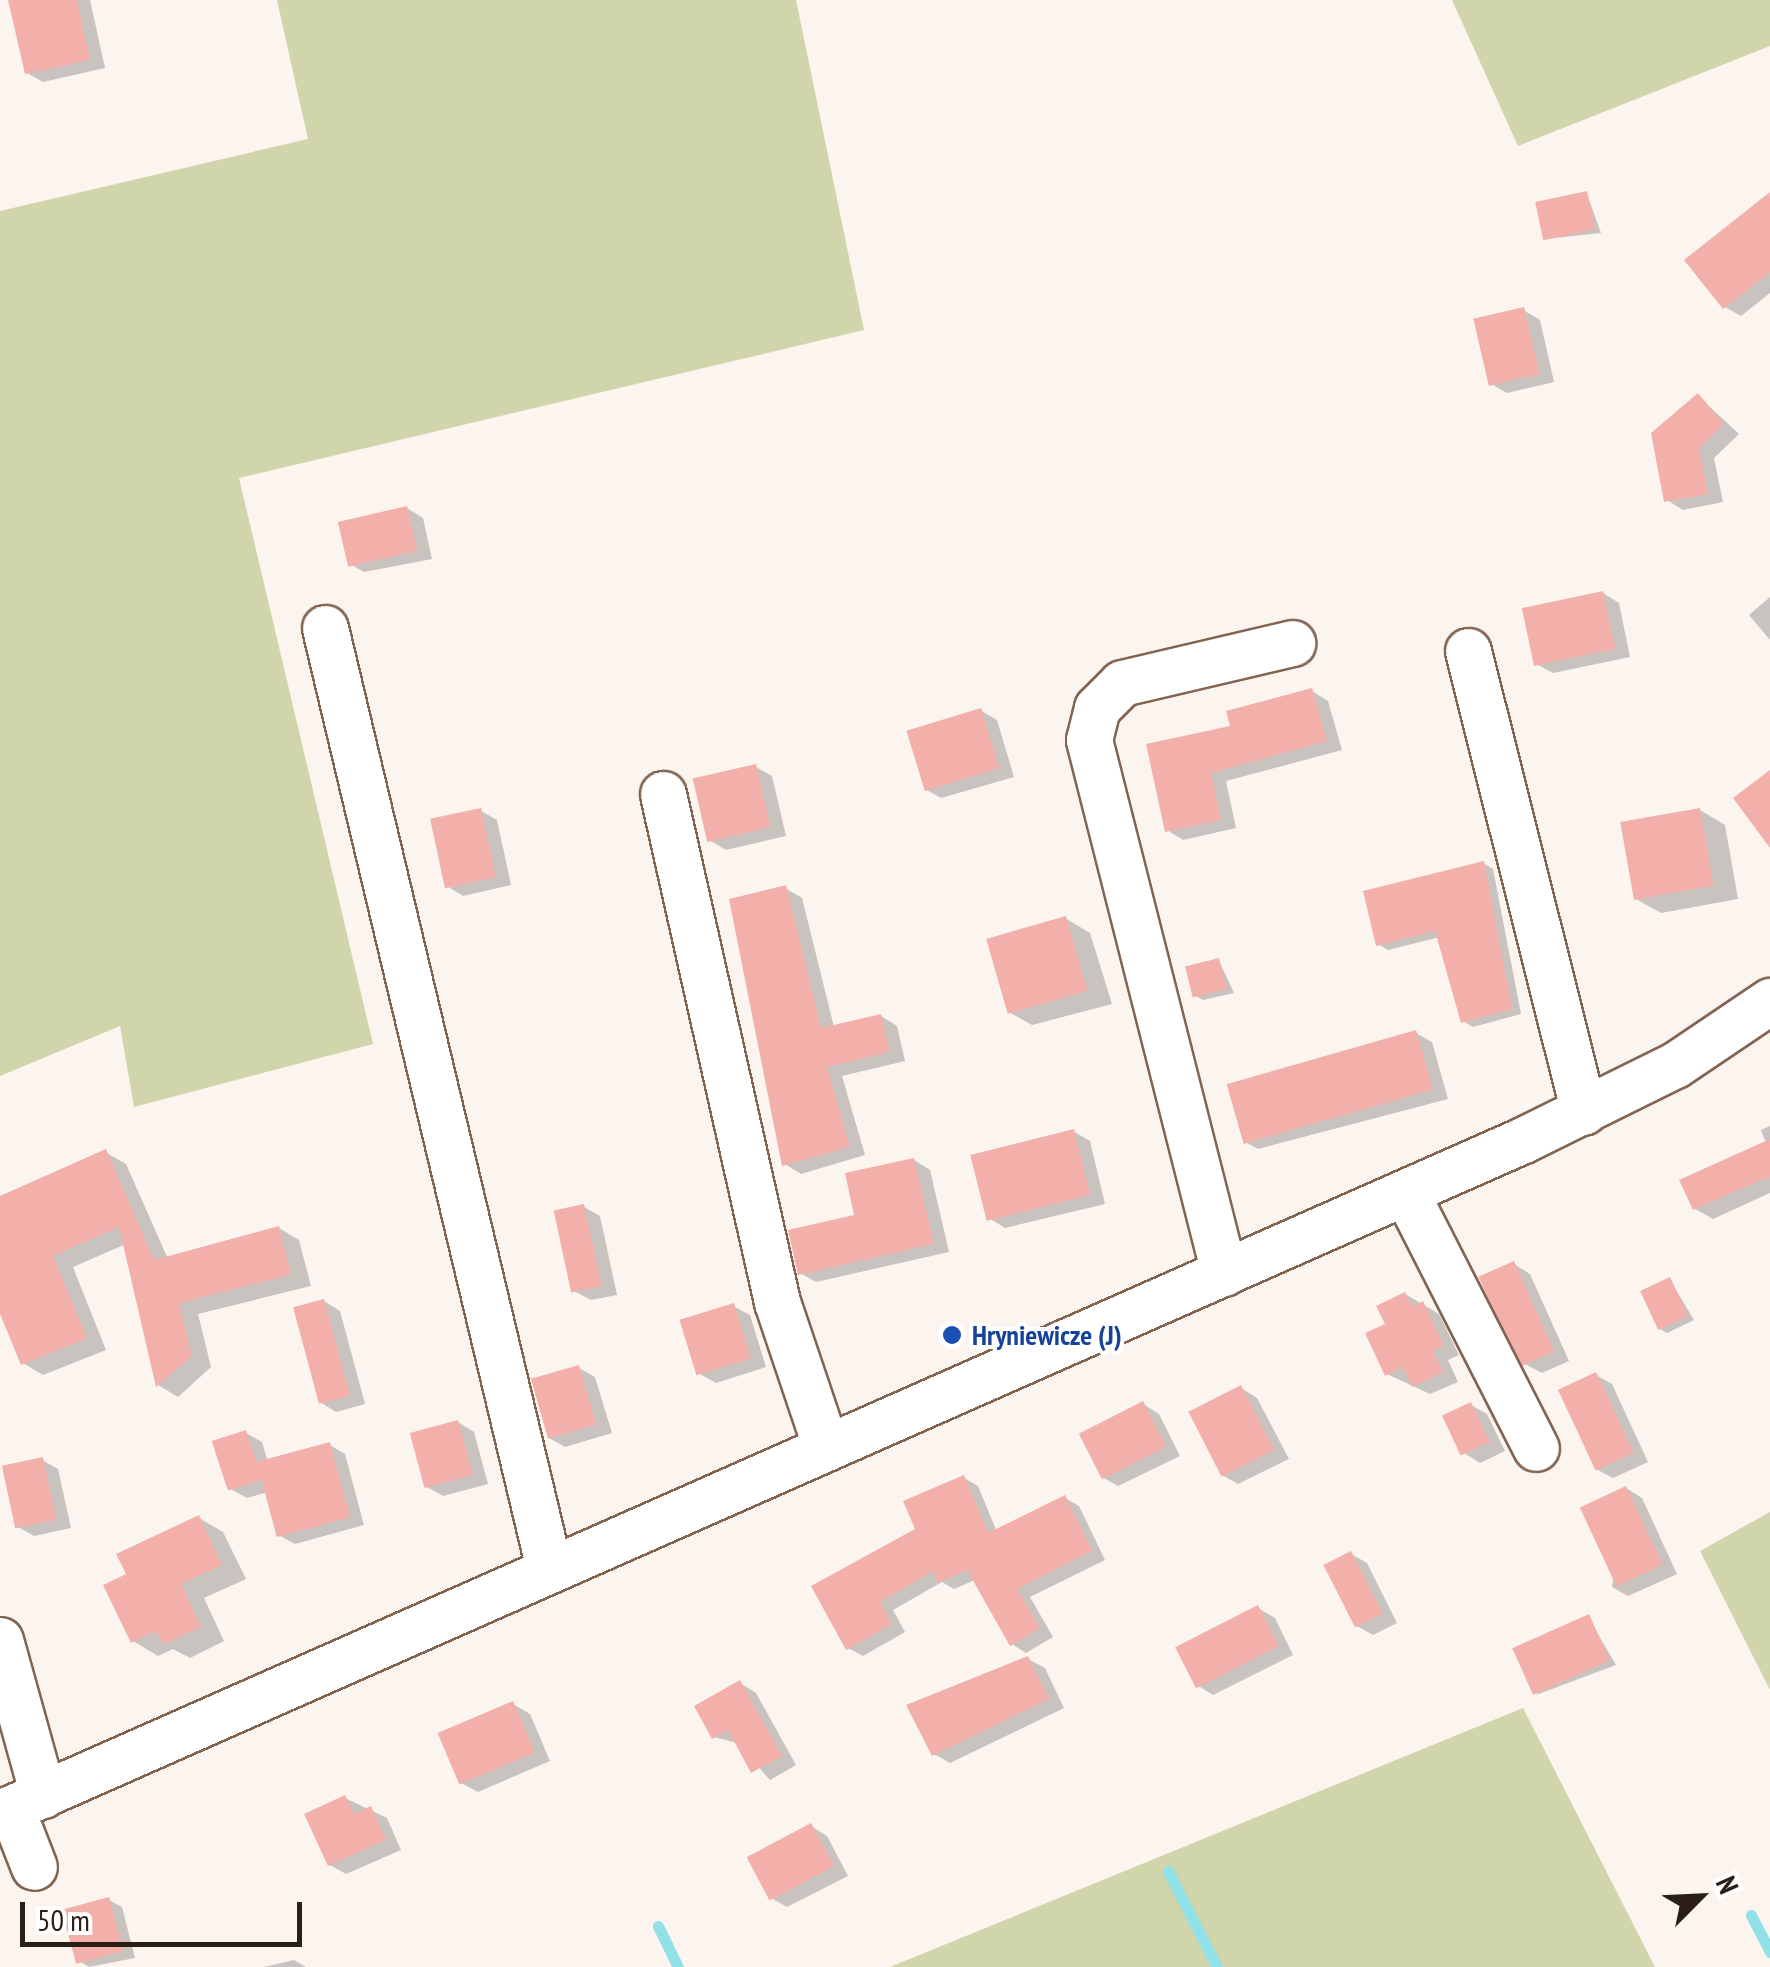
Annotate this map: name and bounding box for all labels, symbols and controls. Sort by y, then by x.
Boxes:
place label: Hryniewicze (J) [972,1318,1122,1352]
marker: Hryniewicze (J) [941,1324,963,1346]
north arrow [1650,1847,1750,1947]
text: N [1708,1870,1748,1899]
scale bar [25,1882,308,1944]
text: 50 m [37,1900,90,1939]

